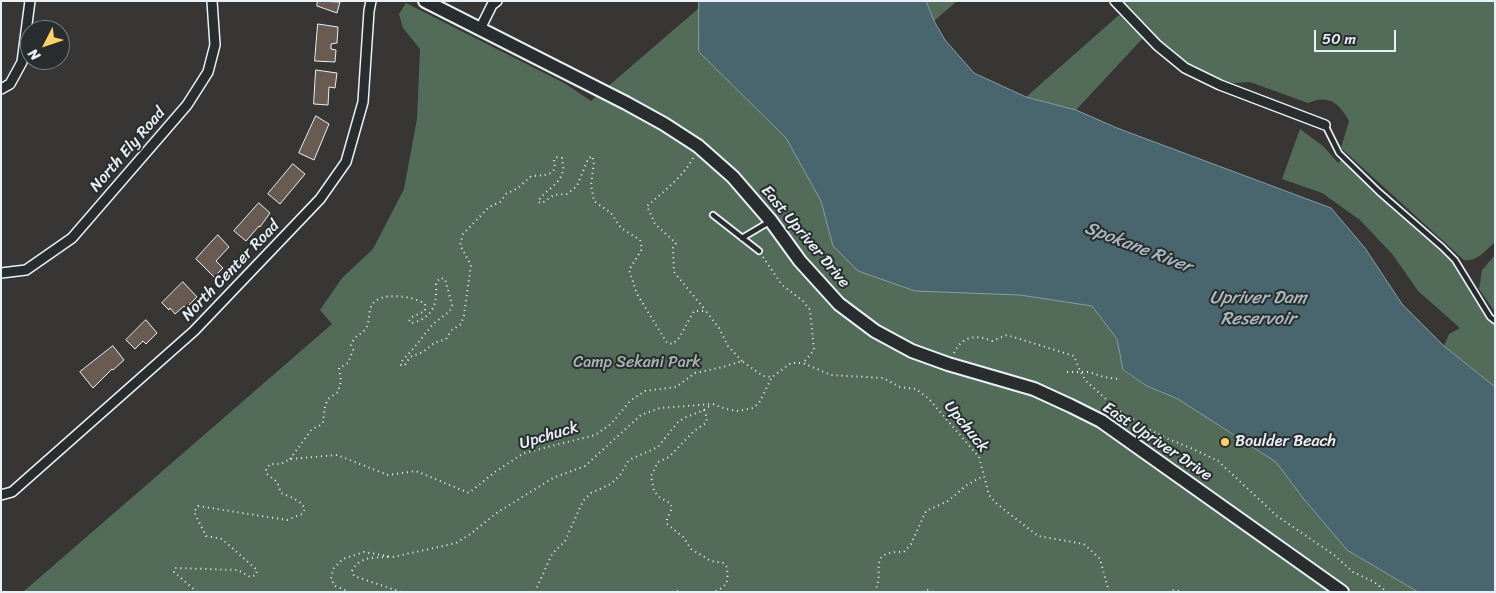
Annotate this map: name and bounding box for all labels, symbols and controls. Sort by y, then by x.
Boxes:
north arrow [20,20,70,70]
scale bar [1316,20,1398,52]
text: 50 m [1322,26,1356,52]
text: N [21,43,47,66]
street label: North Ely Road [86,104,170,196]
street label: East Upriver Drive [756,182,854,292]
street label: North Center Road [178,217,284,325]
water label: Spokane River [1082,218,1194,278]
water label: Upriver Dam Reservoir [1209,287,1307,330]
park label: Camp Sekani Park [573,353,701,373]
street label: Upchuck [940,397,992,457]
street label: East Upriver Drive [1099,398,1215,486]
street label: Upchuck [517,418,581,454]
place label: Boulder Beach [1235,432,1336,452]
marker: Boulder Beach [1219,436,1231,448]

